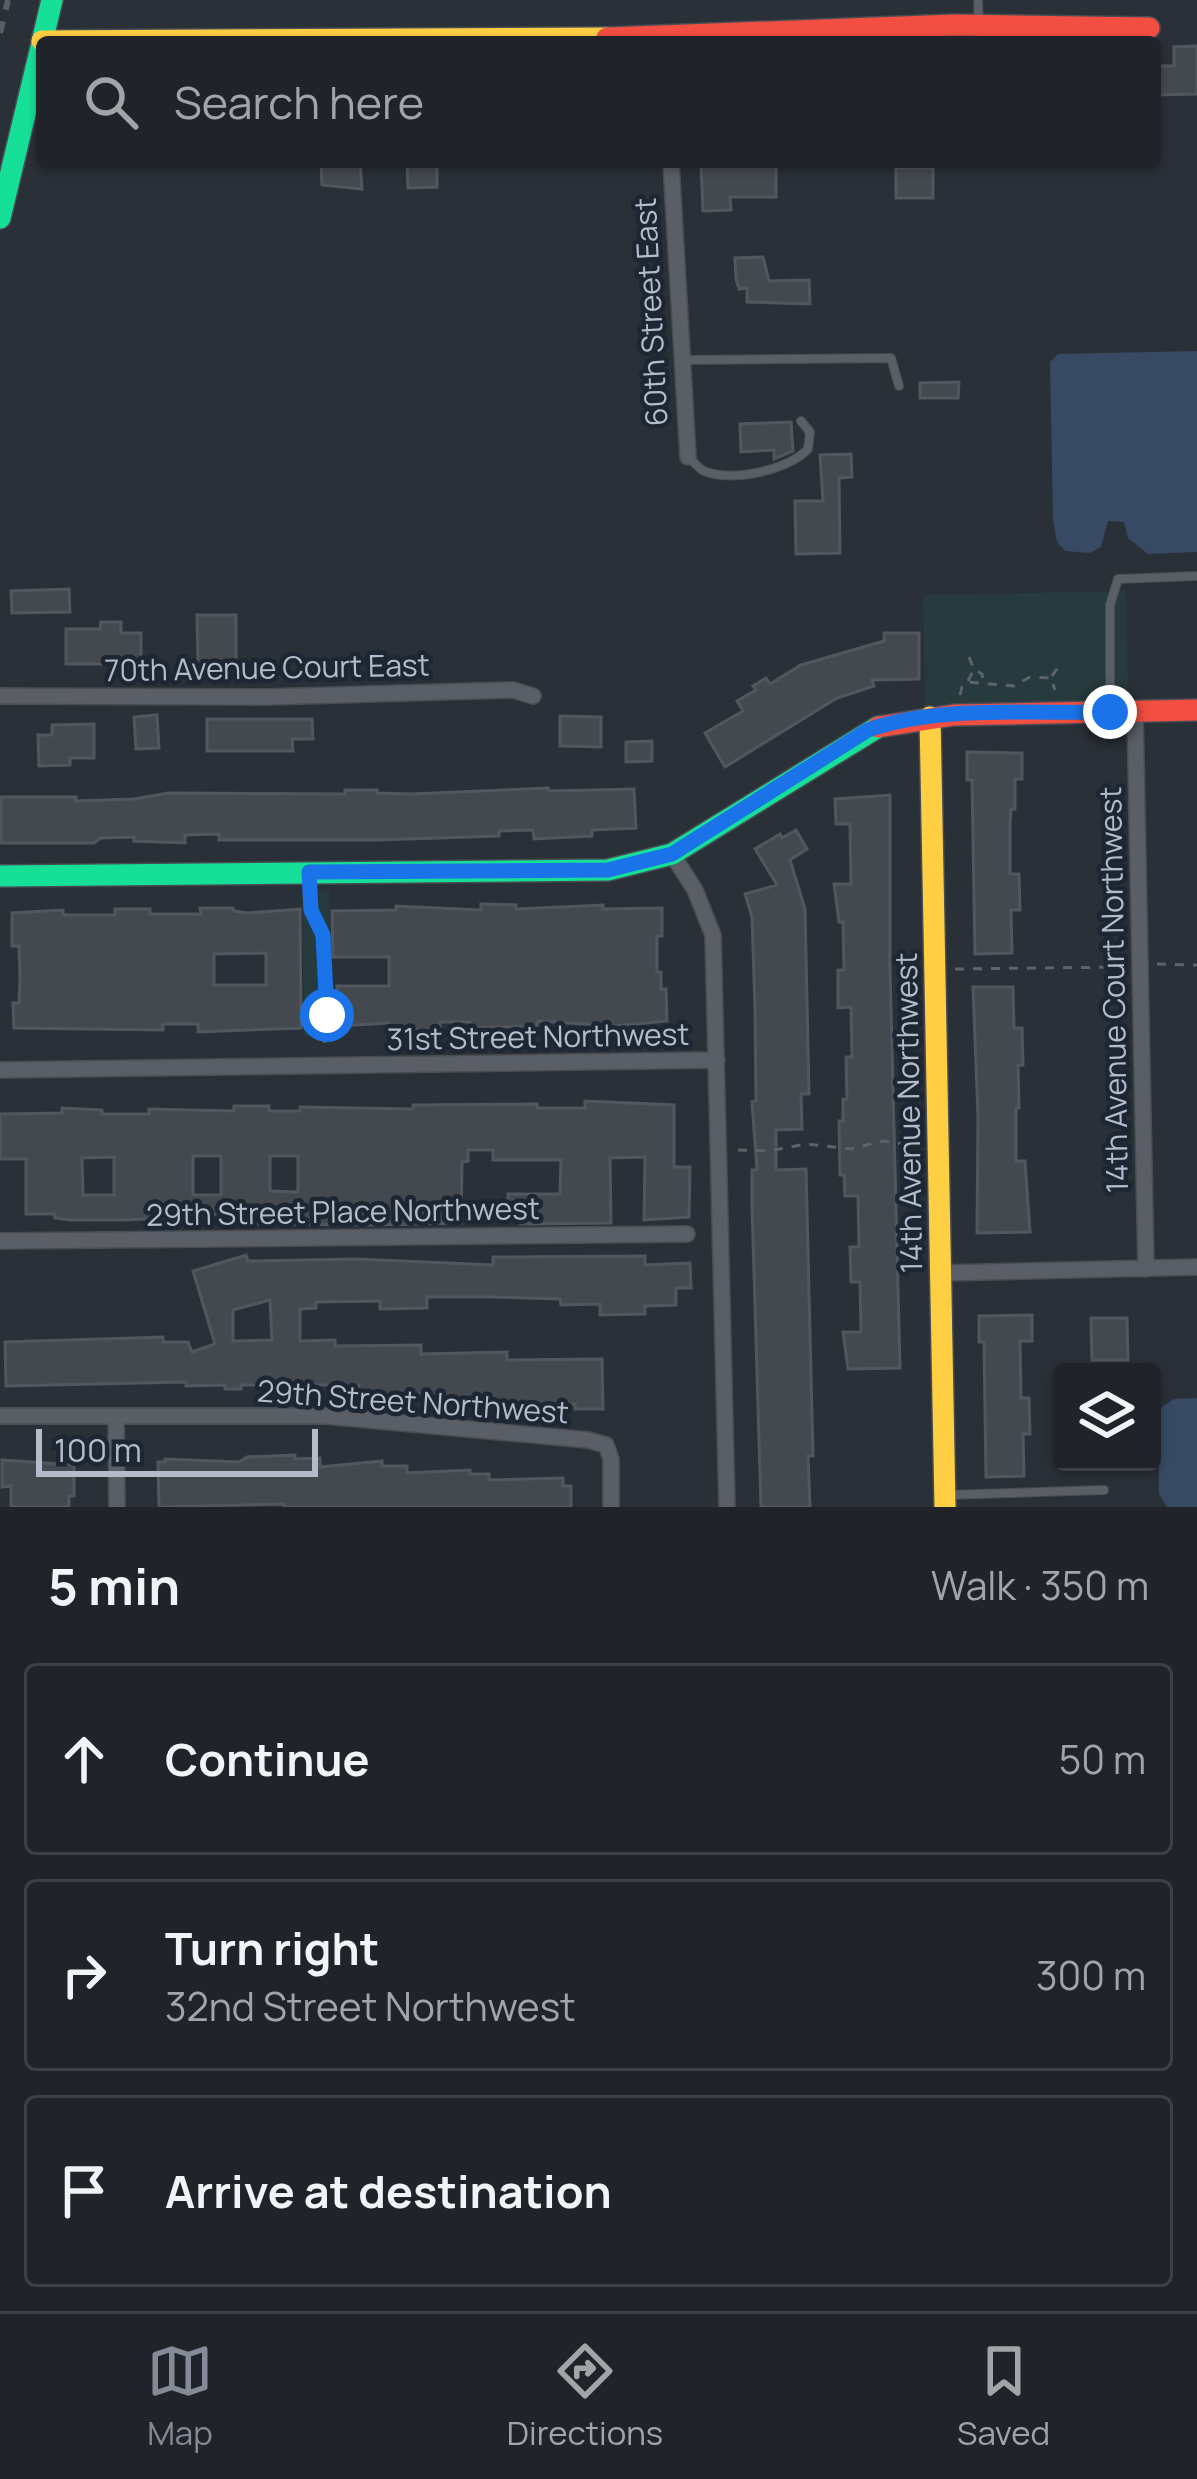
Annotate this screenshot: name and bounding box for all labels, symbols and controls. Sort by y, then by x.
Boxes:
search box [36,36,1161,168]
icon: search [78,69,144,135]
text: Search here [174,71,424,133]
street label: 60th Street East [624,197,676,427]
street label: 70th Avenue Court East [104,644,430,690]
route end [1083,685,1137,739]
street label: 14th Avenue Court Northwest [1089,786,1137,1194]
street label: 14th Avenue Northwest [885,952,931,1274]
route start [300,988,354,1042]
street label: 31st Street Northwest [386,1013,690,1059]
street label: 29th Street Place Northwest [146,1187,540,1235]
map controls [1053,1363,1161,1471]
button: layers [1053,1363,1161,1471]
street label: 29th Street Northwest [256,1370,570,1432]
scale bar [36,1423,318,1476]
text: 100 m [54,1427,142,1472]
text: 5 min [48,1551,180,1620]
text: Walk · 350 m [931,1558,1149,1612]
icon: ahead [51,1726,117,1792]
text: Continue [165,1728,370,1790]
text: 50 m [1059,1732,1146,1786]
text: Turn right [165,1917,379,1979]
icon: right [51,1942,117,2008]
text: 300 m [1036,1948,1146,2002]
text: 32nd Street Northwest [165,1979,576,2033]
icon: arrive [51,2158,117,2224]
text: Arrive at destination [165,2160,612,2222]
tab: Map [147,2338,213,2455]
tab: Directions [507,2338,663,2455]
tab: Saved [957,2338,1050,2455]

